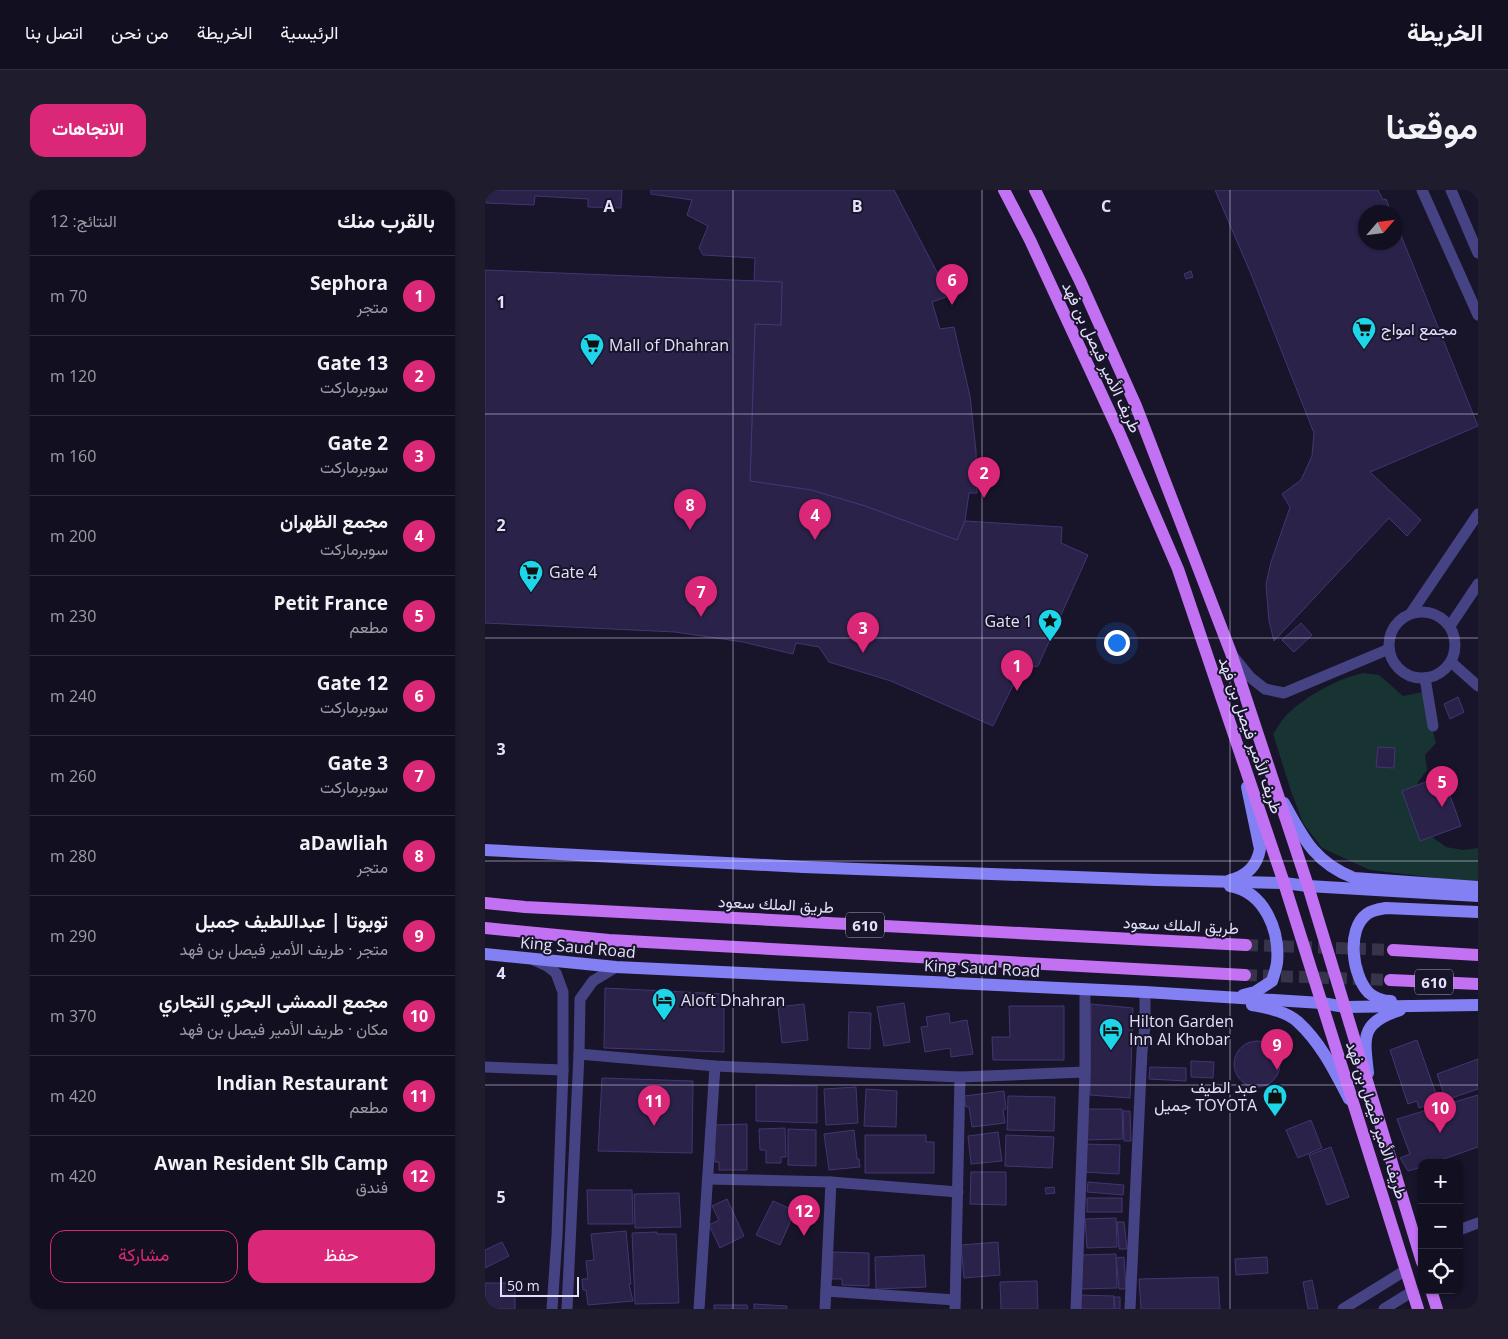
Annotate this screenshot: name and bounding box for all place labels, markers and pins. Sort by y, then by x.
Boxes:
pin: 6 [936,264,968,305]
supermarket icon: مجمع امواج [1351,316,1377,350]
place label: مجمع امواج [1381,318,1457,341]
supermarket icon: Mall of Dhahran [579,332,605,366]
place label: Mall of Dhahran [609,334,729,356]
pin: 2 [968,457,1000,498]
pin: 8 [674,489,706,530]
pin: 4 [799,499,831,540]
supermarket icon: Gate 4 [518,559,544,593]
place label: Gate 4 [549,561,598,583]
pin: 7 [685,576,717,617]
place icon: Gate 1 [1037,608,1063,642]
place label: Gate 1 [984,610,1033,632]
pin: 3 [847,612,879,653]
pin: 1 [1001,650,1033,691]
pin: 5 [1426,766,1458,807]
hotel icon: Aloft Dhahran [651,987,677,1021]
place label: Aloft Dhahran [681,989,785,1011]
place label: Hilton Garden Inn Al Khobar [1129,1010,1234,1050]
hotel icon: Hilton Garden Inn Al Khobar [1098,1017,1124,1051]
pin: 9 [1261,1029,1293,1070]
place label: عبد الطيف جميل TOYOTA [1154,1076,1258,1116]
shop icon: عبد الطيف جميل TOYOTA [1262,1083,1288,1117]
pin: 11 [638,1085,670,1126]
pin: 10 [1424,1092,1456,1133]
pin: 12 [788,1195,820,1236]

